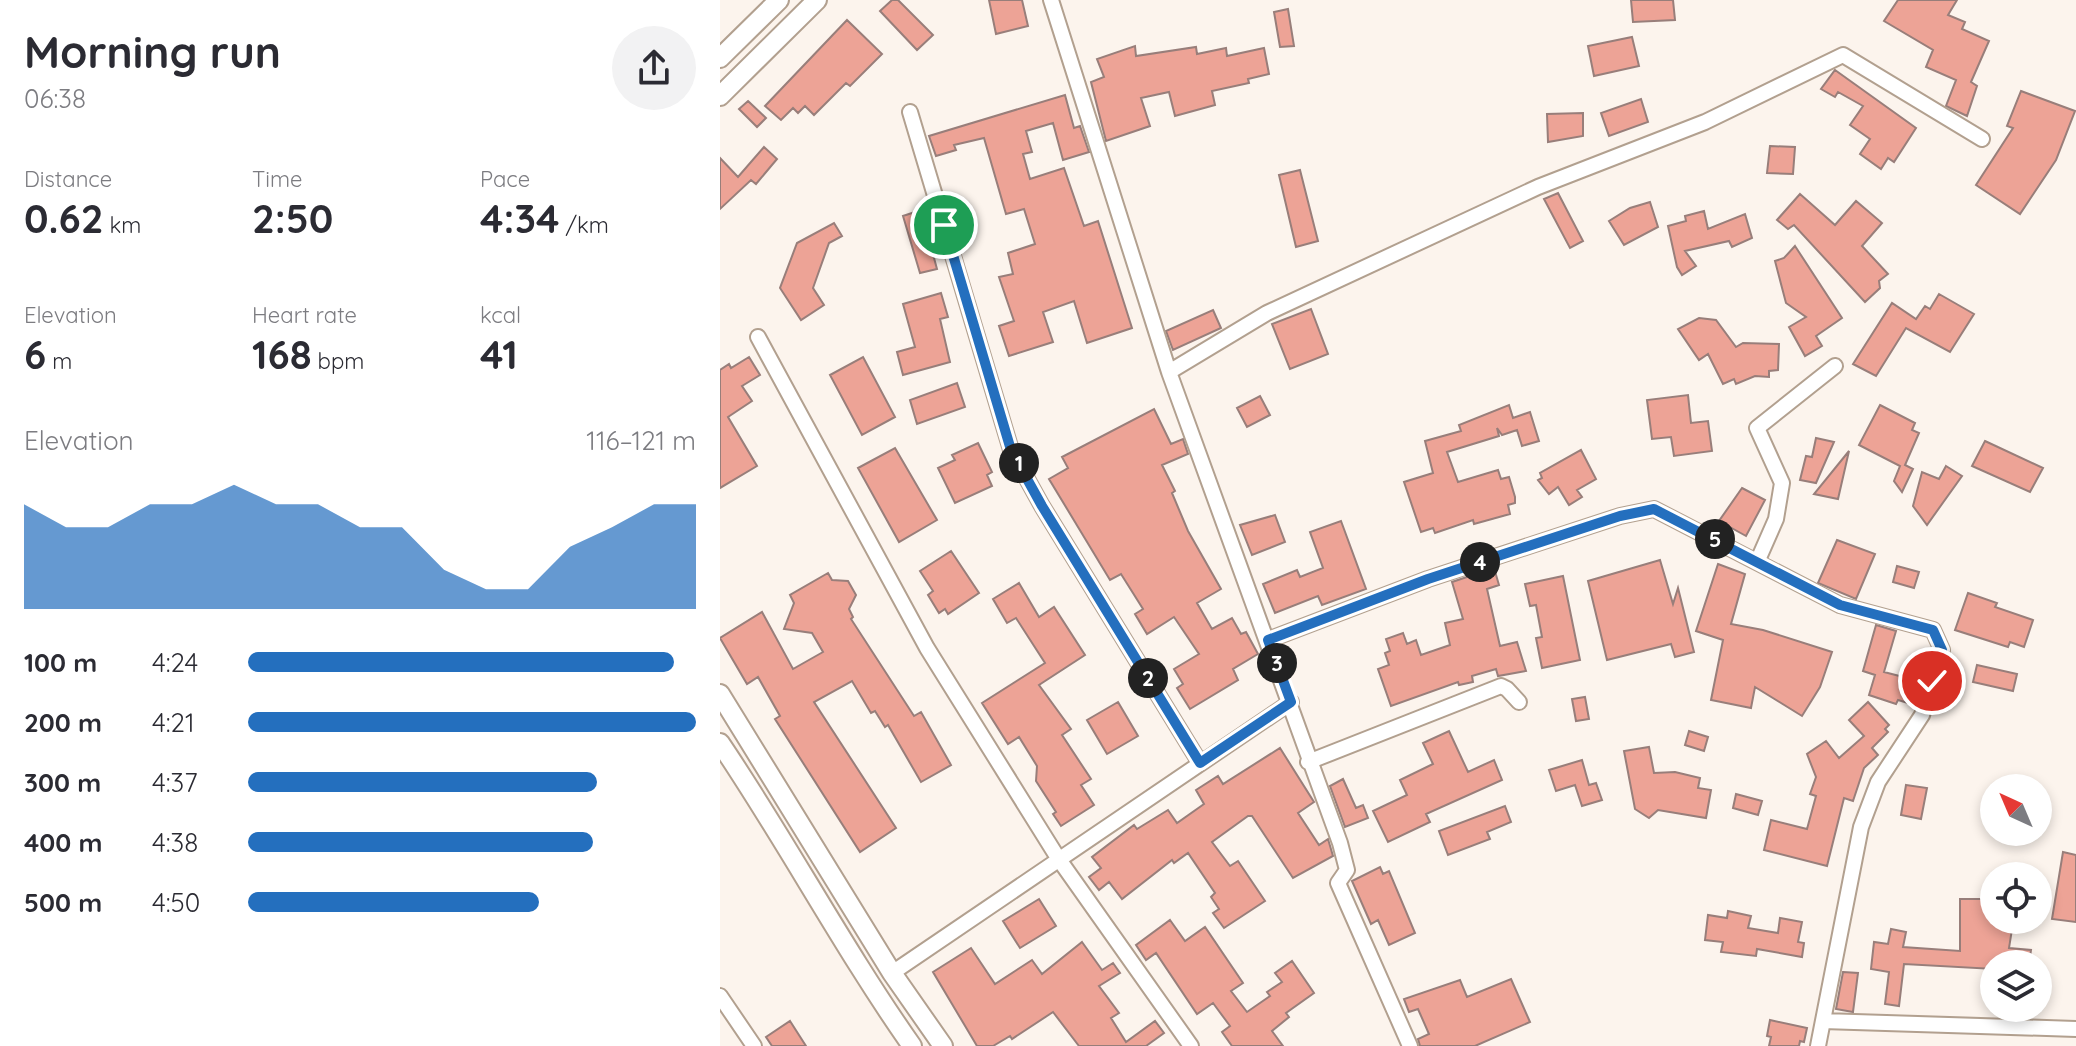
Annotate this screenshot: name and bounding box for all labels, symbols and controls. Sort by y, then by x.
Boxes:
text: Morning run [24,24,281,79]
button: share [612,26,696,110]
text: 06:38 [24,82,86,115]
text: Distance [24,165,112,193]
text: Time [252,165,303,193]
text: Pace [480,165,530,193]
pin [910,191,978,259]
text: 0.62 [24,193,103,243]
text: 2:50 [252,193,333,243]
text: 4:34 [480,193,559,243]
icon: arrive [922,203,966,247]
text: km [103,211,141,239]
text: /km [559,211,609,239]
text: Elevation [24,301,117,329]
text: Heart rate [252,301,357,329]
text: kcal [480,301,521,329]
text: 6 [24,329,46,379]
text: 168 [252,329,312,379]
text: 41 [480,329,518,379]
text: m [46,347,72,375]
text: bpm [312,347,364,375]
text: Elevation [24,424,134,457]
text: 116–121 m [586,424,696,457]
pin: 1 [999,443,1039,483]
text: 1 [1015,449,1023,477]
pin: 5 [1695,519,1735,559]
text: 5 [1709,525,1721,553]
pin: 4 [1460,542,1500,582]
text: 4 [1474,548,1486,576]
pin: 3 [1257,643,1297,683]
text: 100 m [24,646,97,679]
text: 4:24 [152,646,198,679]
pin [1898,647,1966,715]
text: 3 [1271,649,1283,677]
pin: 2 [1128,658,1168,698]
icon: check [1910,659,1954,703]
text: 2 [1142,664,1154,692]
text: 200 m [24,706,102,739]
text: 4:21 [152,706,195,739]
text: 300 m [24,766,101,799]
text: 4:37 [152,766,198,799]
north arrow [1980,774,2052,846]
map controls [1980,774,2052,1022]
text: 400 m [24,826,102,859]
text: 4:38 [152,826,198,859]
button: locate [1980,862,2052,934]
text: 500 m [24,886,102,919]
text: 4:50 [152,886,200,919]
button: layers [1980,950,2052,1022]

